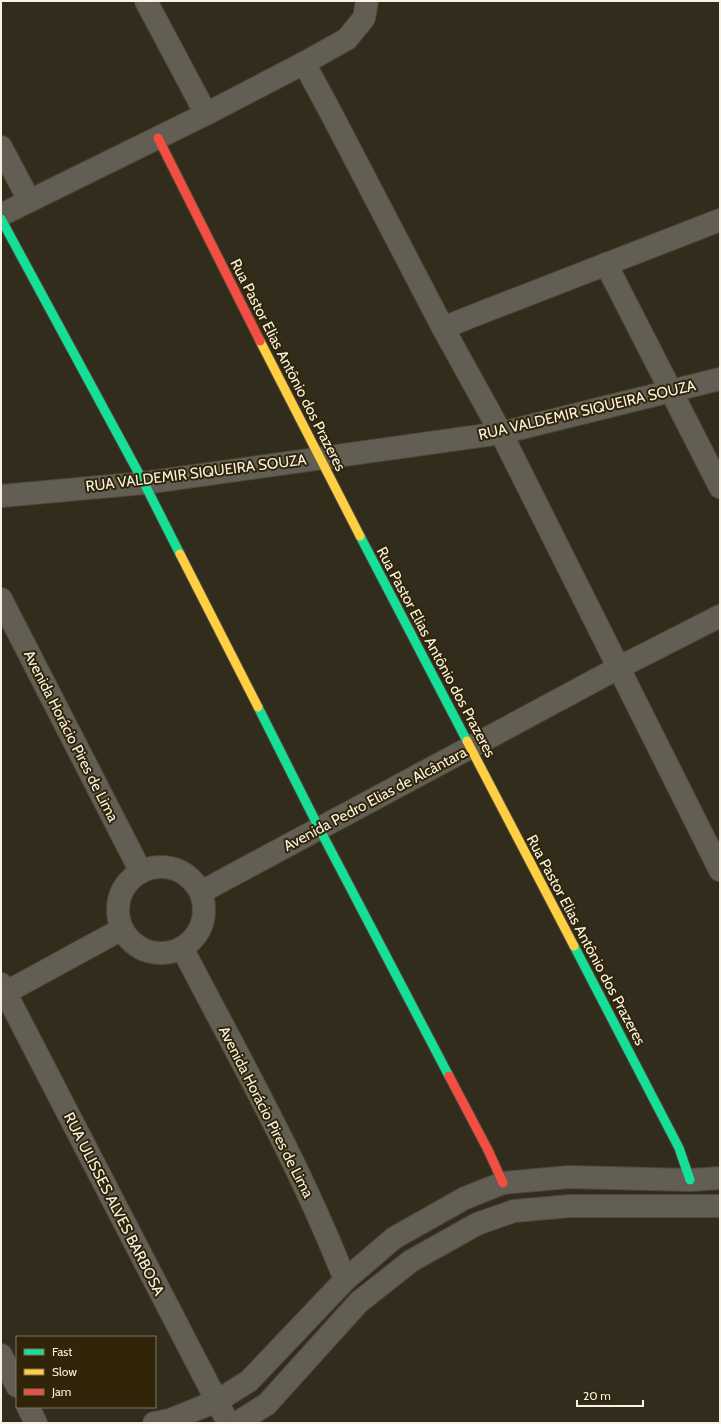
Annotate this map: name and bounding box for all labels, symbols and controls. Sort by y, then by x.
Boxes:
street label: Rua Pastor Elias Antônio dos Prazeres [226,256,350,474]
street label: RUA VALDEMIR SIQUEIRA SOUZA [477,376,698,444]
street label: RUA VALDEMIR SIQUEIRA SOUZA [85,450,308,495]
street label: Rua Pastor Elias Antônio dos Prazeres [373,544,499,760]
street label: Avenida Horácio Pires de Lima [20,647,123,825]
street label: Avenida Pedro Elias de Alcântara [280,743,470,855]
street label: Rua Pastor Elias Antônio dos Prazeres [523,832,649,1048]
street label: Avenida Horácio Pires de Lima [215,1023,318,1201]
street label: RUA ULISSES ALVES BARBOSA [60,1109,168,1299]
legend [16,1336,156,1408]
text: Fast [52,1344,72,1359]
text: Slow [52,1364,77,1379]
scale bar [577,1382,643,1408]
text: Jam [51,1384,71,1399]
text: 20 m [583,1388,611,1403]

